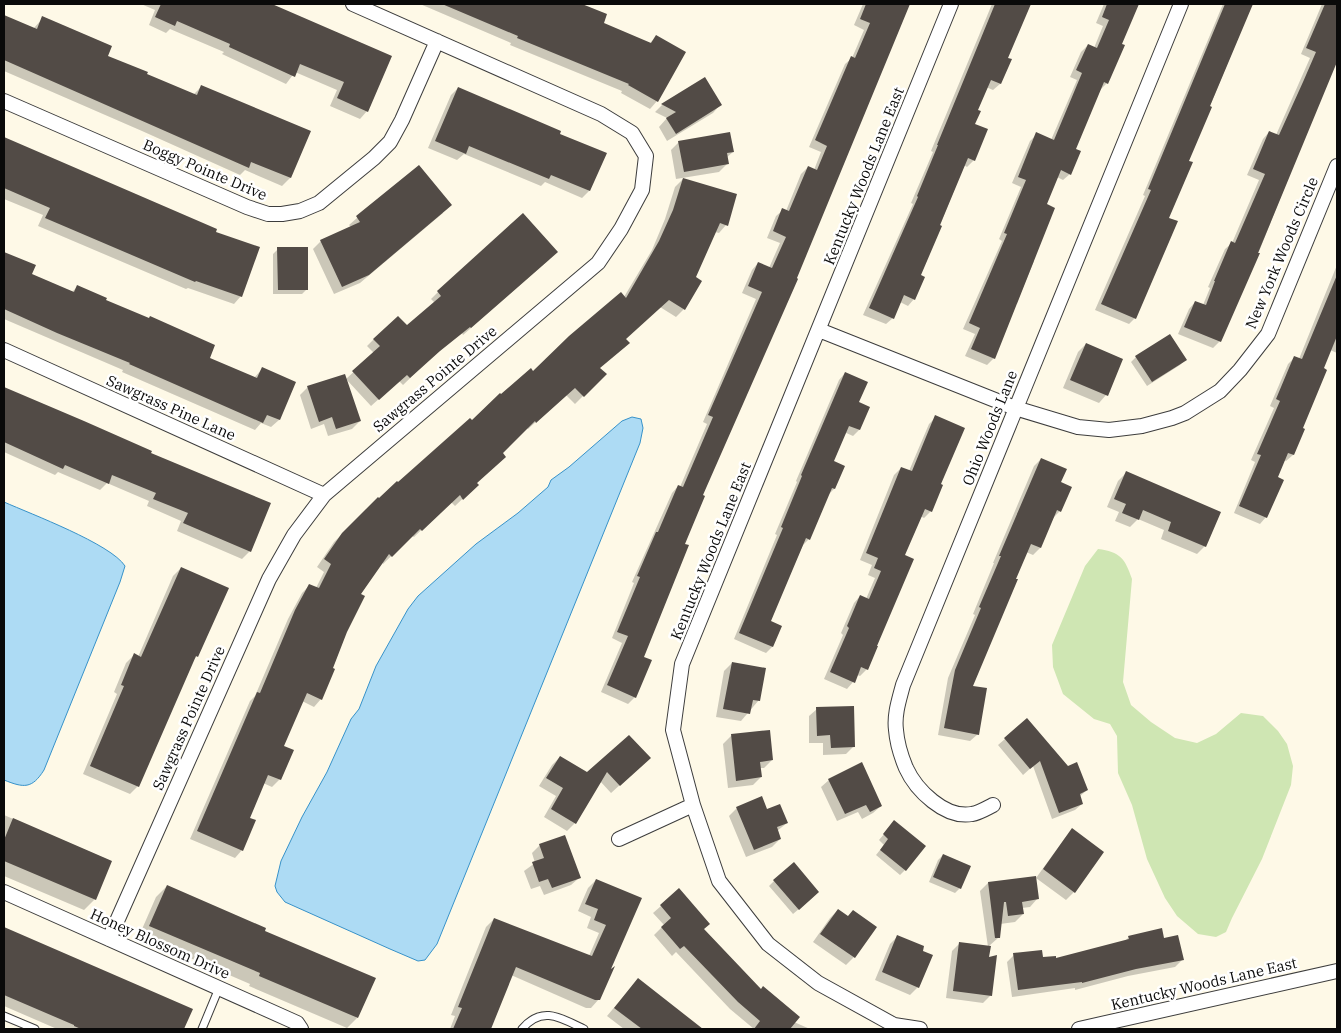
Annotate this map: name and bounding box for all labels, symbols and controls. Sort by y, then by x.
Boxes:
street label: Kentucky Woods Lane East [819,84,908,267]
street label: Boggy Pointe Drive [140,135,270,204]
street label: New York Woods Circle [1241,174,1322,332]
street label: Sawgrass Pointe Drive [369,321,500,436]
street label: Ohio Woods Lane [958,367,1021,488]
street label: Sawgrass Pine Lane [104,371,239,445]
street label: Kentucky Woods Lane East [666,459,755,642]
street label: Sawgrass Pointe Drive [148,643,229,793]
street label: Honey Blossom Drive [87,904,233,983]
street label: Kentucky Woods Lane East [1109,953,1299,1014]

